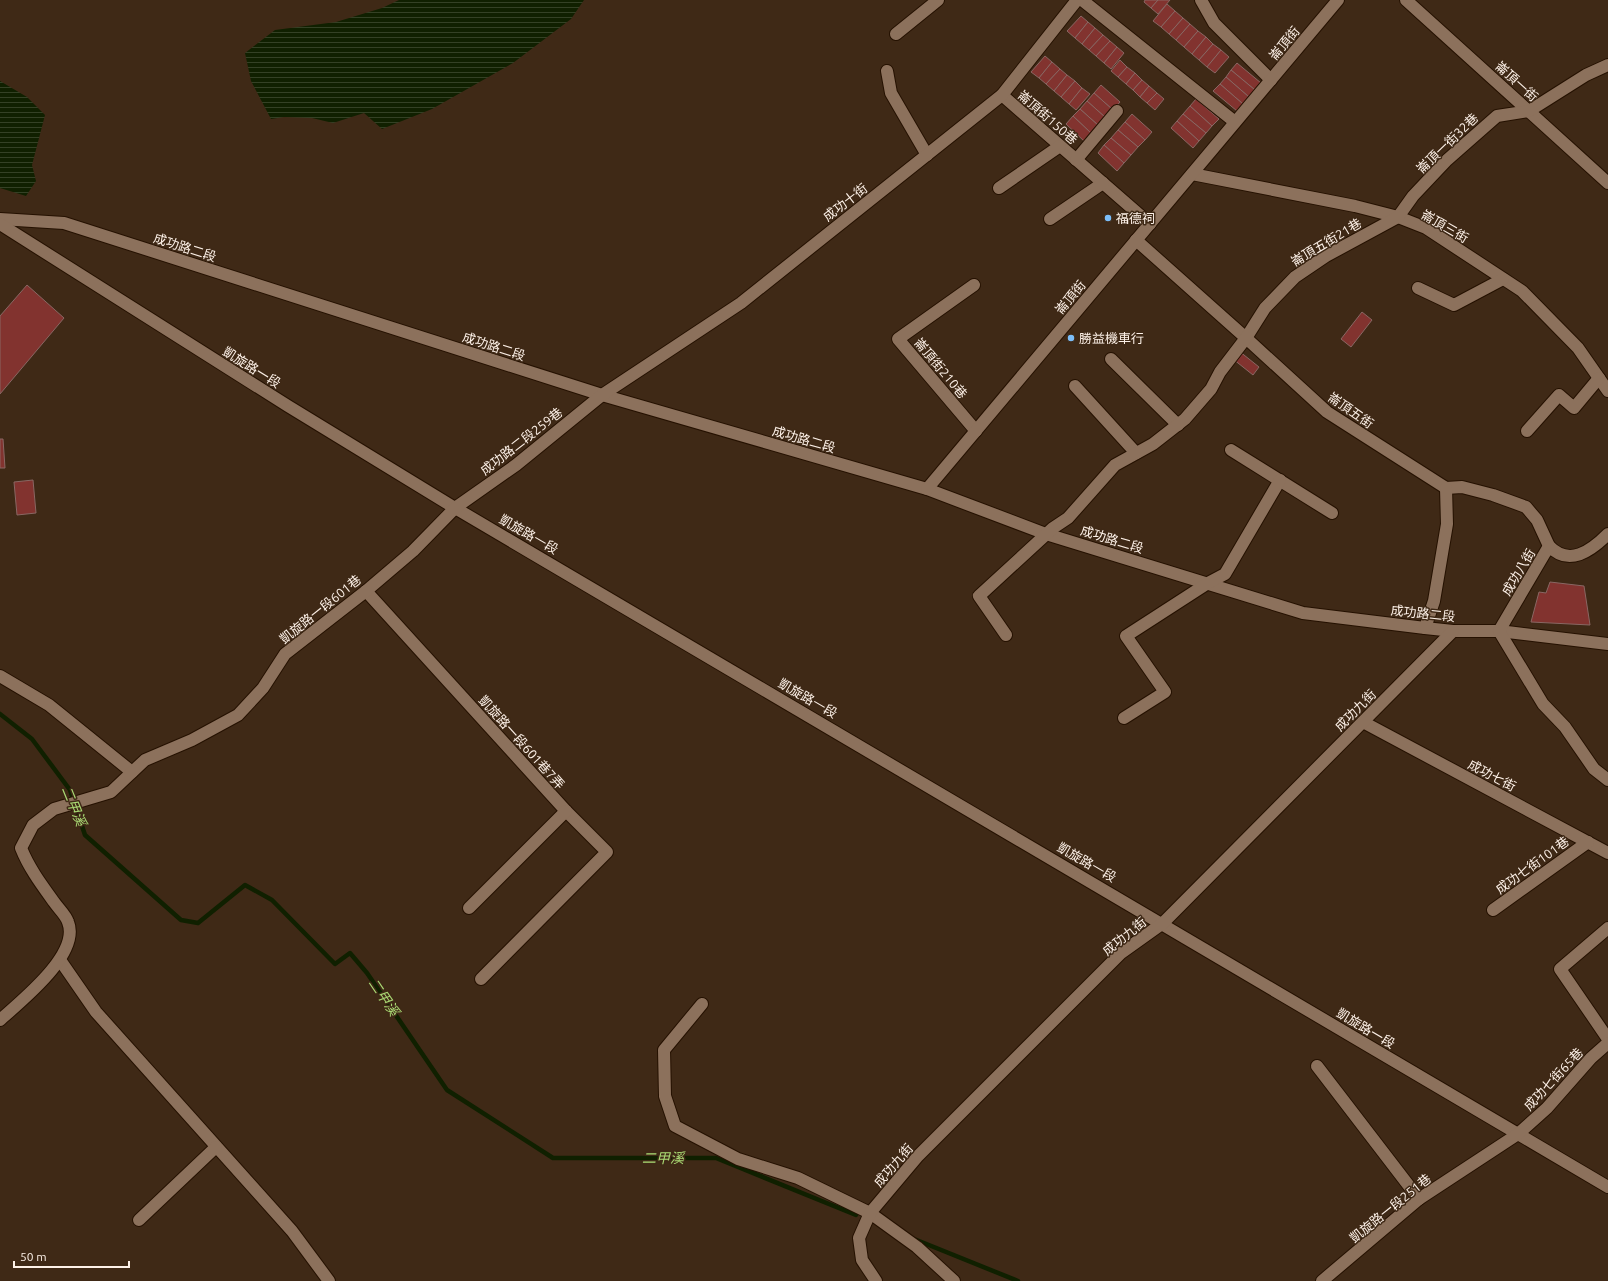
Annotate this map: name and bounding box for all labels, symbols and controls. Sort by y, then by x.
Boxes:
street label: 崙頂街 [1266,24,1302,62]
street label: 崙頂一街 [1493,58,1541,104]
street label: 崙頂街150巷 [1015,87,1081,147]
street label: 崙頂一街32巷 [1413,110,1481,176]
street label: 成功十街 [820,180,870,224]
street label: 崙頂三街 [1419,207,1471,245]
place label: 福德祠 [1116,211,1155,225]
marker: 福德祠 [1103,213,1113,223]
street label: 崙頂五街21巷 [1288,215,1364,269]
street label: 成功路二段 [152,230,218,264]
street label: 崙頂街 [1052,278,1088,316]
street label: 成功路二段 [461,329,527,363]
place label: 勝益機車行 [1079,331,1144,345]
marker: 勝益機車行 [1066,333,1076,343]
street label: 崙頂街210巷 [912,335,970,401]
street label: 凱旋路一段 [221,344,283,390]
street label: 崙頂五街 [1326,389,1376,431]
street label: 成功路二段259巷 [477,405,565,477]
street label: 成功路二段 [771,423,837,455]
street label: 凱旋路一段 [497,512,561,556]
street label: 成功路二段 [1079,523,1145,555]
street label: 成功八街 [1499,546,1537,598]
street label: 凱旋路一段601巷 [277,572,363,646]
street label: 成功路二段 [1390,603,1456,623]
street label: 凱旋路一段 [776,676,840,720]
street label: 成功九街 [1332,687,1378,733]
street label: 凱旋路一段601巷7弄 [477,693,567,791]
street label: 成功七街 [1466,757,1518,793]
water label: 二甲溪 [59,784,90,830]
street label: 成功七街101巷 [1493,834,1571,896]
street label: 凱旋路一段 [1055,840,1119,884]
street label: 成功九街 [1099,914,1149,958]
water label: 二甲溪 [366,975,403,1021]
street label: 凱旋路一段 [1335,1005,1397,1051]
street label: 成功七街65巷 [1521,1045,1585,1113]
street label: 成功九街 [871,1141,915,1189]
water label: 二甲溪 [642,1150,686,1166]
street label: 凱旋路一段251巷 [1347,1171,1433,1245]
scale bar [14,1243,129,1269]
text: 50 m [20,1250,47,1263]

